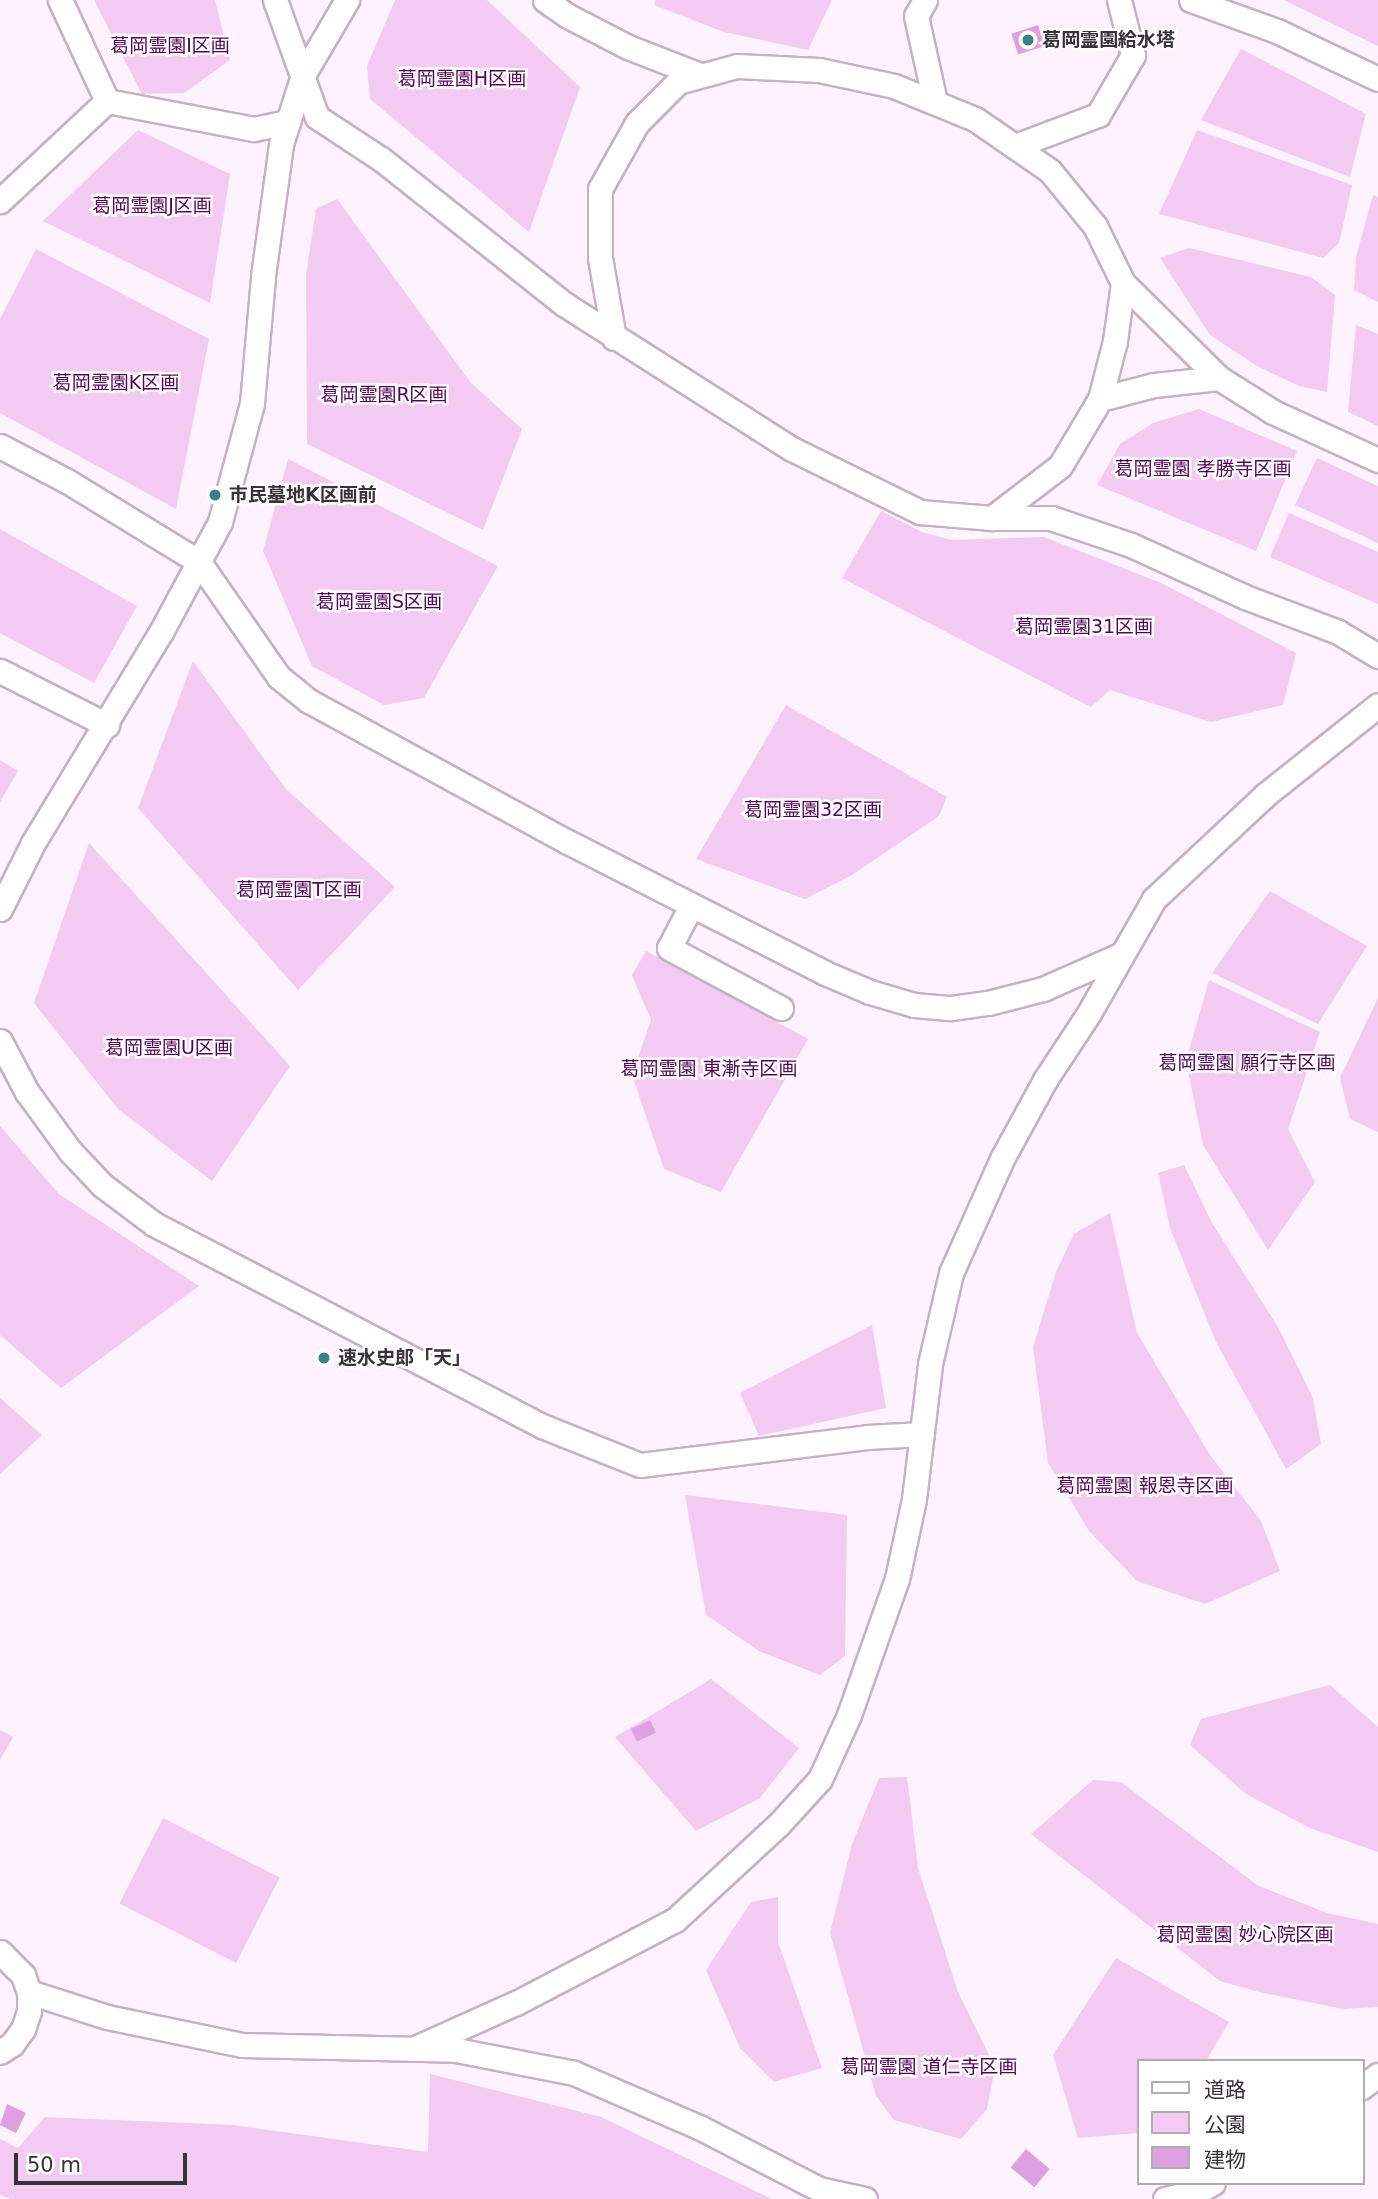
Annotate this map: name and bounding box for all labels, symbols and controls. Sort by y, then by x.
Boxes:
place label: 葛岡霊園給水塔 [1042,29,1175,51]
marker: 葛岡霊園給水塔 [1020,32,1036,48]
park label: 葛岡霊園I区画 [110,35,230,57]
park label: 葛岡霊園H区画 [398,68,526,90]
park label: 葛岡霊園J区画 [92,195,212,217]
park label: 葛岡霊園K区画 [53,372,179,394]
park label: 葛岡霊園R区画 [320,384,448,406]
park label: 葛岡霊園 孝勝寺区画 [1114,458,1292,480]
place label: 市民墓地K区画前 [229,484,377,506]
marker: 市民墓地K区画前 [207,487,223,503]
park label: 葛岡霊園S区画 [316,591,442,613]
park label: 葛岡霊園31区画 [1015,616,1153,638]
park label: 葛岡霊園32区画 [744,799,882,821]
park label: 葛岡霊園T区画 [236,879,362,901]
park label: 葛岡霊園U区画 [105,1037,233,1059]
park label: 葛岡霊園 願行寺区画 [1158,1052,1336,1074]
park label: 葛岡霊園 東漸寺区画 [620,1058,798,1080]
place label: 速水史郎「天」 [338,1347,471,1369]
marker: 速水史郎「天」 [316,1350,332,1366]
park label: 葛岡霊園 報恩寺区画 [1056,1475,1234,1497]
park label: 葛岡霊園 妙心院区画 [1156,1924,1334,1946]
park label: 葛岡霊園 道仁寺区画 [840,2056,1018,2078]
legend [1136,2059,1364,2185]
text: 道路 [1204,2078,1246,2102]
text: 公園 [1204,2113,1246,2137]
scale bar [18,2140,191,2184]
text: 建物 [1204,2148,1246,2172]
text: 50 m [27,2153,81,2177]

